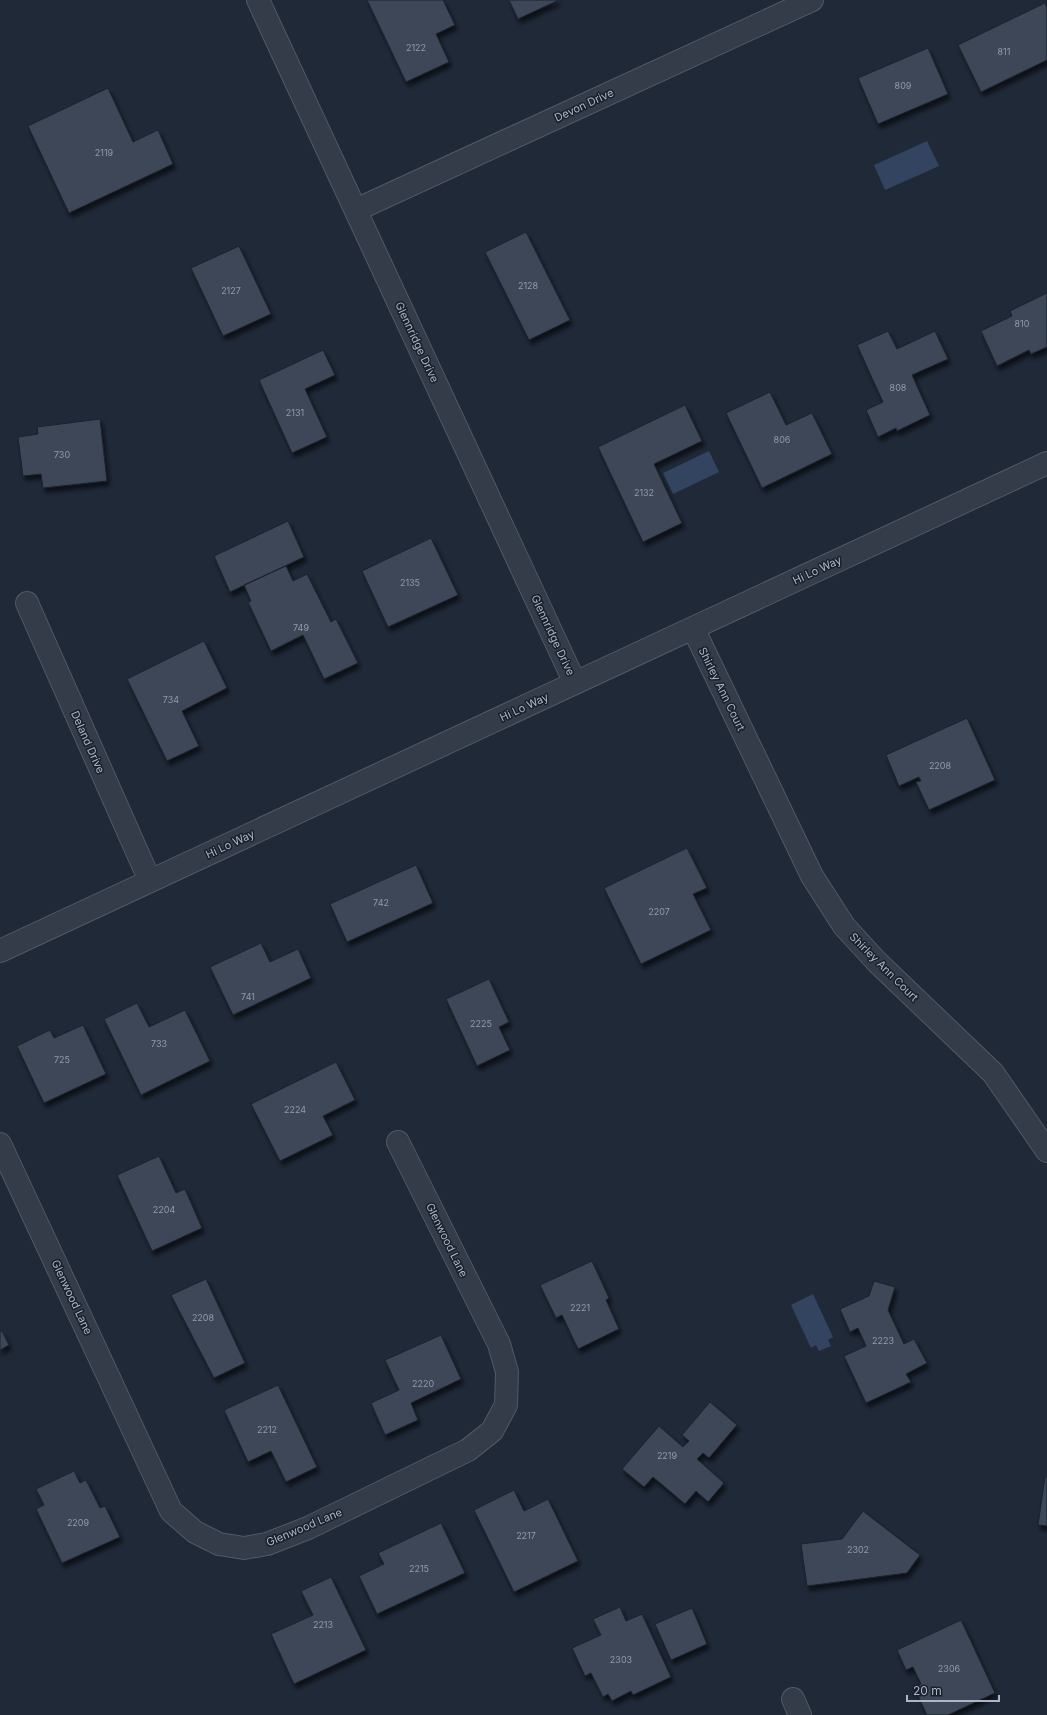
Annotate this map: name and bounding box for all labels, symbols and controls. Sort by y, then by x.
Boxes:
house number: 2122 [406,42,426,53]
house number: 811 [998,46,1010,57]
house number: 809 [895,80,912,91]
street label: Devon Drive [552,85,616,125]
house number: 2119 [95,147,114,158]
house number: 2128 [518,280,539,291]
house number: 2127 [221,285,241,296]
street label: Glennridge Drive [392,299,442,385]
house number: 810 [1015,318,1030,329]
house number: 808 [890,382,907,393]
house number: 2131 [286,407,304,418]
house number: 806 [774,434,791,445]
house number: 730 [54,449,70,460]
house number: 2132 [634,487,654,498]
street label: Hi Lo Way [790,553,844,587]
house number: 2135 [400,577,420,588]
street label: Glennridge Drive [528,592,578,678]
house number: 749 [293,622,309,633]
street label: Shirley Ann Court [696,645,749,734]
street label: Hi Lo Way [497,690,551,724]
house number: 734 [163,694,179,705]
street label: Deland Drive [68,709,108,775]
house number: 2208 [929,760,952,771]
street label: Hi Lo Way [203,827,257,861]
house number: 742 [373,897,389,908]
house number: 2207 [648,906,670,917]
street label: Shirley Ann Court [847,930,922,1005]
house number: 741 [241,991,255,1002]
house number: 2225 [470,1018,492,1029]
house number: 733 [151,1038,167,1049]
house number: 725 [54,1054,70,1065]
house number: 2224 [284,1104,306,1115]
street label: Glenwood Lane [423,1201,471,1279]
house number: 2204 [153,1204,175,1215]
street label: Glenwood Lane [49,1257,95,1337]
house number: 2221 [570,1302,590,1313]
house number: 2208 [192,1312,215,1323]
house number: 2223 [872,1335,894,1346]
house number: 2220 [412,1378,434,1389]
house number: 2212 [257,1424,277,1435]
house number: 2219 [657,1450,678,1461]
street label: Glenwood Lane [264,1505,344,1549]
house number: 2209 [67,1517,90,1528]
house number: 2217 [516,1530,536,1541]
house number: 2302 [847,1544,869,1555]
house number: 2215 [409,1563,429,1574]
house number: 2213 [313,1619,334,1630]
house number: 2303 [610,1654,633,1665]
house number: 2306 [938,1663,961,1674]
scale bar [907,1677,999,1703]
text: 20 m [913,1683,942,1698]

